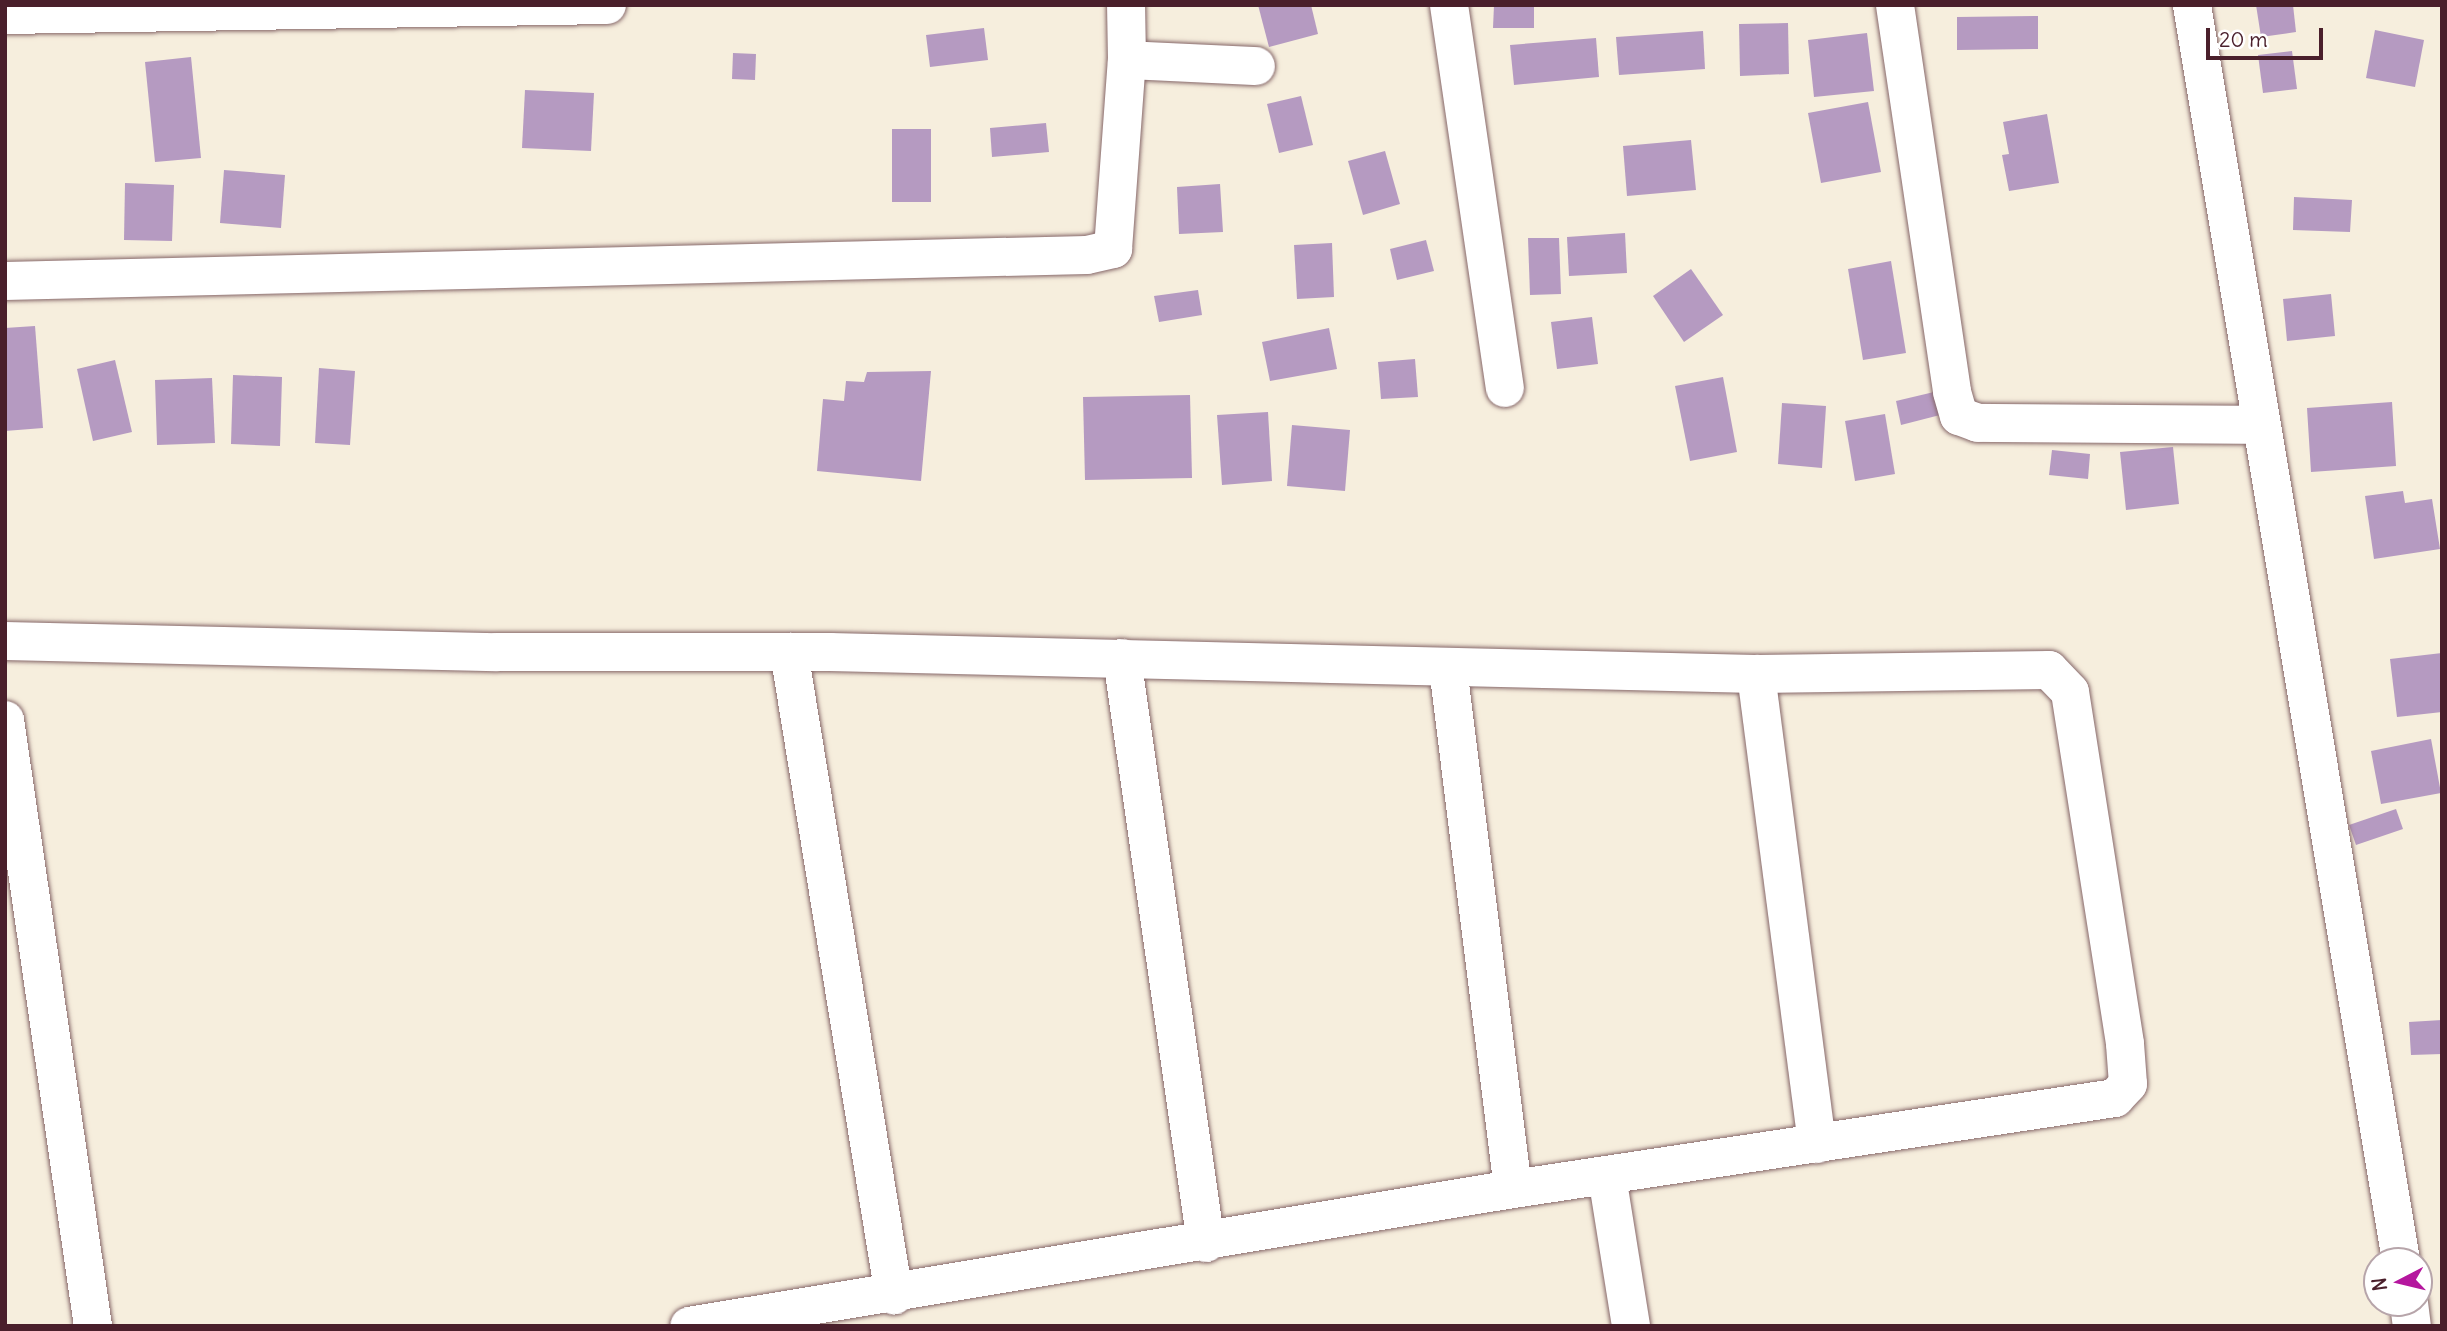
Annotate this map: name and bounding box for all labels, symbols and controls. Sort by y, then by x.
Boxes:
scale bar [2209,14,2326,58]
text: 20 m [2219,26,2268,53]
north arrow [2363,1247,2433,1317]
text: N [2366,1276,2392,1292]

